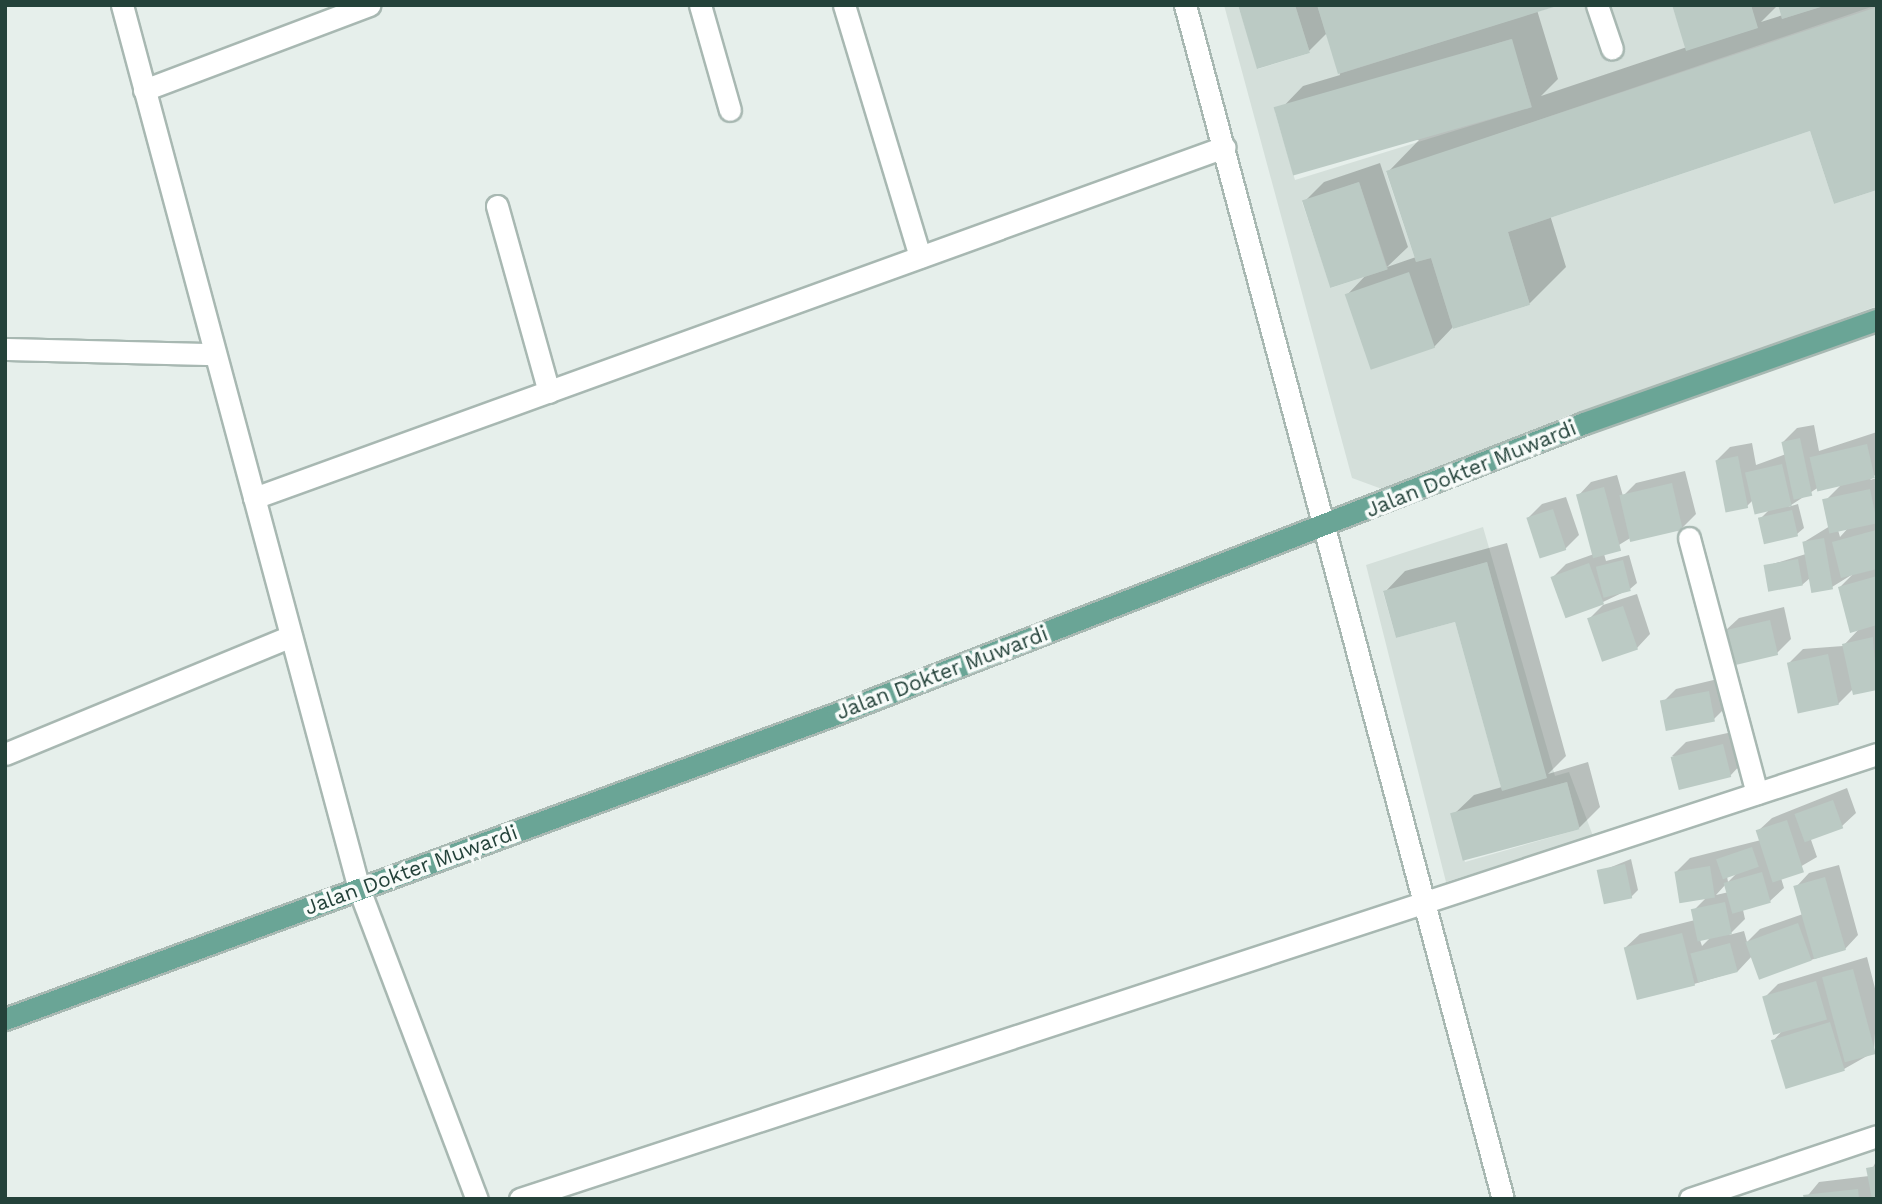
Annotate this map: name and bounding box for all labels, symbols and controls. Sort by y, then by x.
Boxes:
street label: Jalan Dokter Muwardi [1362,415,1580,523]
street label: Jalan Dokter Muwardi [832,621,1052,725]
street label: Jalan Dokter Muwardi [301,820,521,920]

